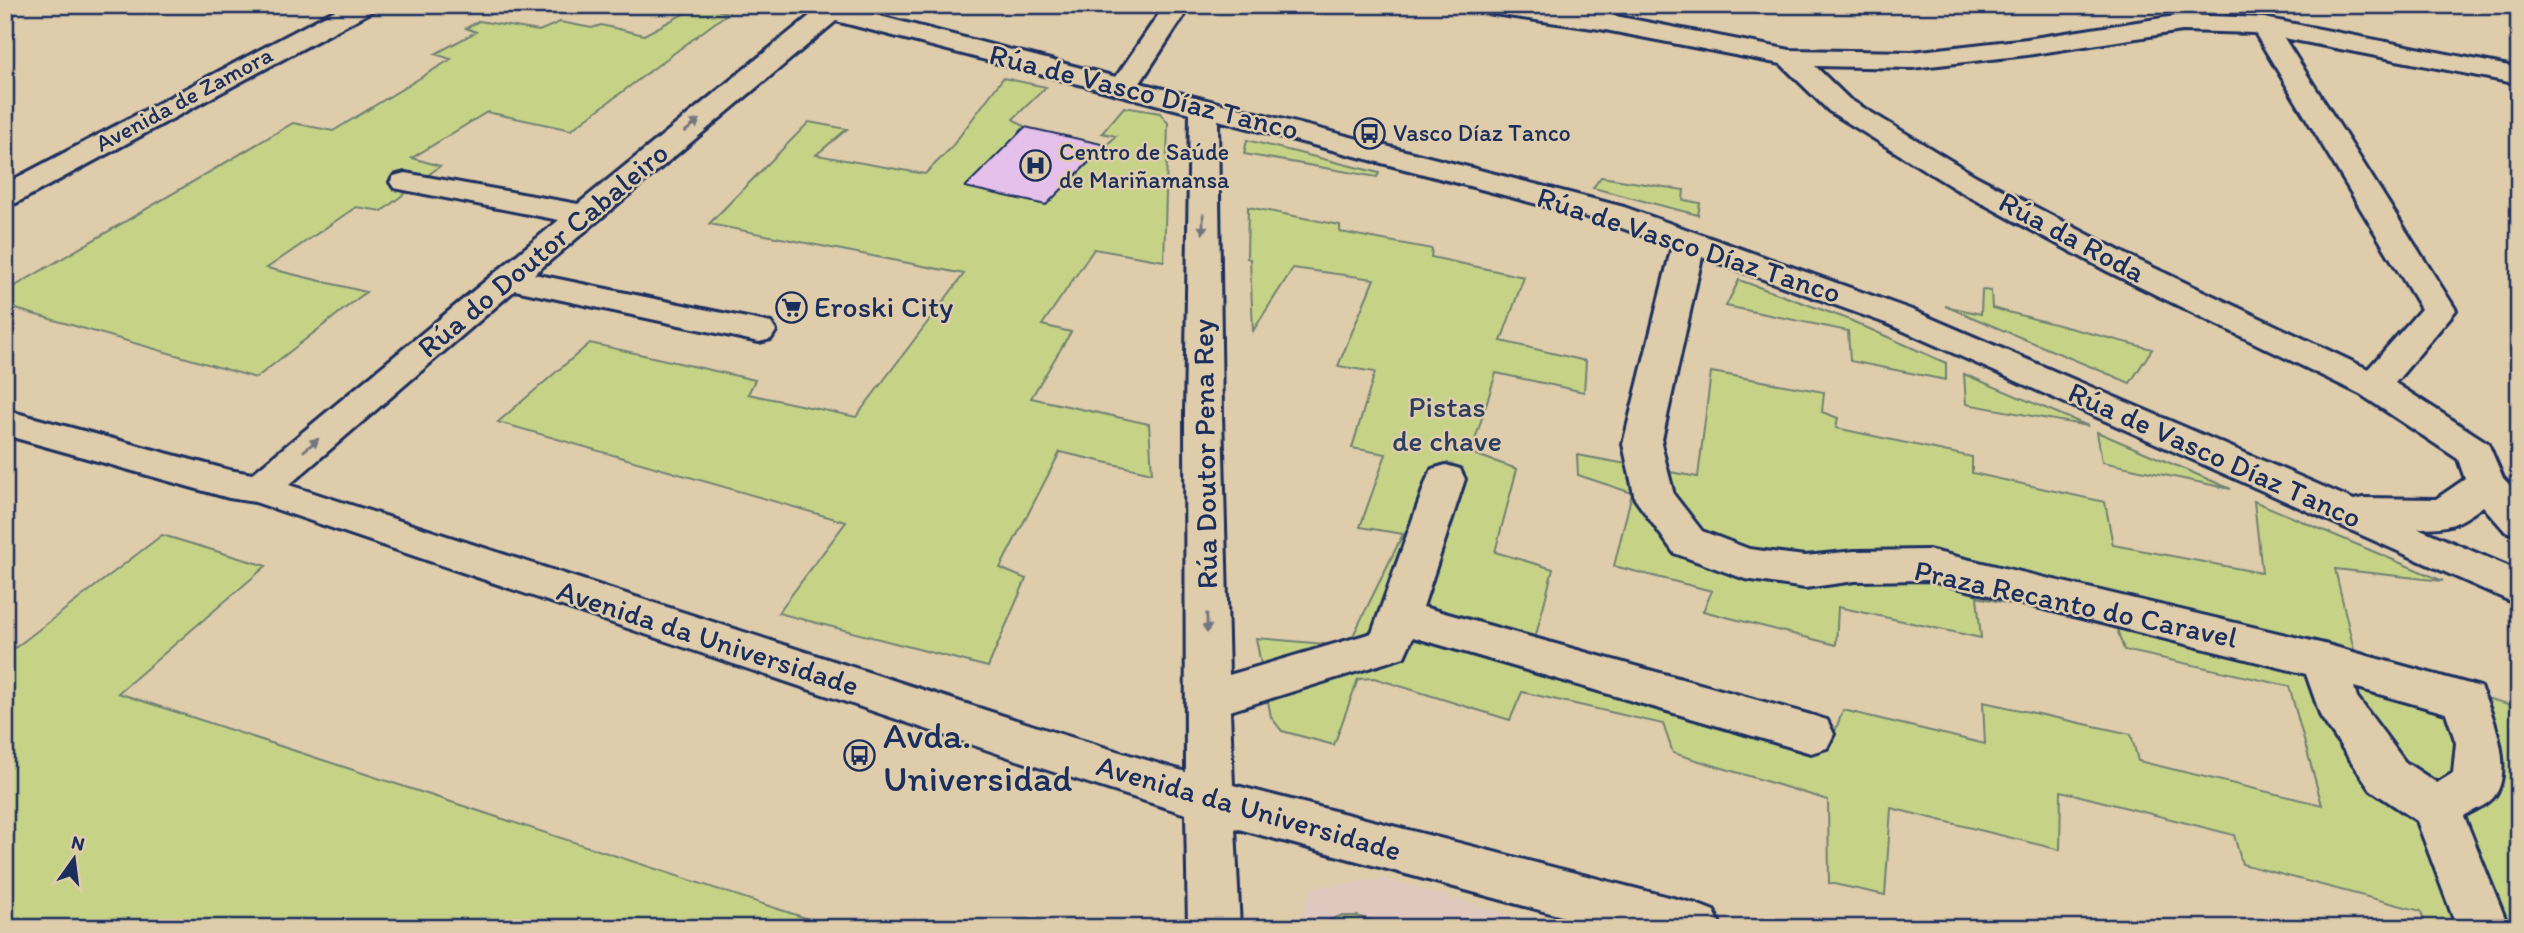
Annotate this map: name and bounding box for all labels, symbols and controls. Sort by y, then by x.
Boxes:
street label: Rúa de Vasco Díaz Tanco [986,35,1303,148]
street label: Avenida de Zamora [90,39,278,157]
bus stop icon: Vasco Díaz Tanco [1353,116,1387,150]
place label: Vasco Díaz Tanco [1393,118,1571,147]
one-way arrow [684,119,701,134]
street label: Rúa do Doutor Cabaleiro [410,134,676,365]
place label: Centro de Saúde de Mariñamansa [1059,137,1230,194]
hospital icon: Centro de Saúde de Mariñamansa [1019,149,1053,183]
street label: Rúa de Vasco Díaz Tanco [1533,178,1846,311]
street label: Rúa da Roda [1993,183,2152,291]
one-way arrow [1197,213,1209,235]
place label: Eroski City [814,288,953,325]
supermarket icon: Eroski City [774,290,808,324]
street label: Rúa Doutor Pena Rey [1184,319,1225,590]
street label: Rúa de Vasco Díaz Tanco [2063,373,2368,536]
park label: Pistas de chave [1392,388,1502,459]
one-way arrow [302,437,320,453]
street label: Praza Recanto do Caravel [1911,551,2242,656]
street label: Avenida da Universidade [553,571,864,704]
one-way arrow [1201,612,1213,634]
place label: Avda. Universidad [883,713,1072,800]
bus stop icon: Avda. Universidad [843,739,877,773]
street label: Avenida da Universidade [1093,746,1406,869]
north arrow [38,824,108,894]
text: N [69,830,87,856]

